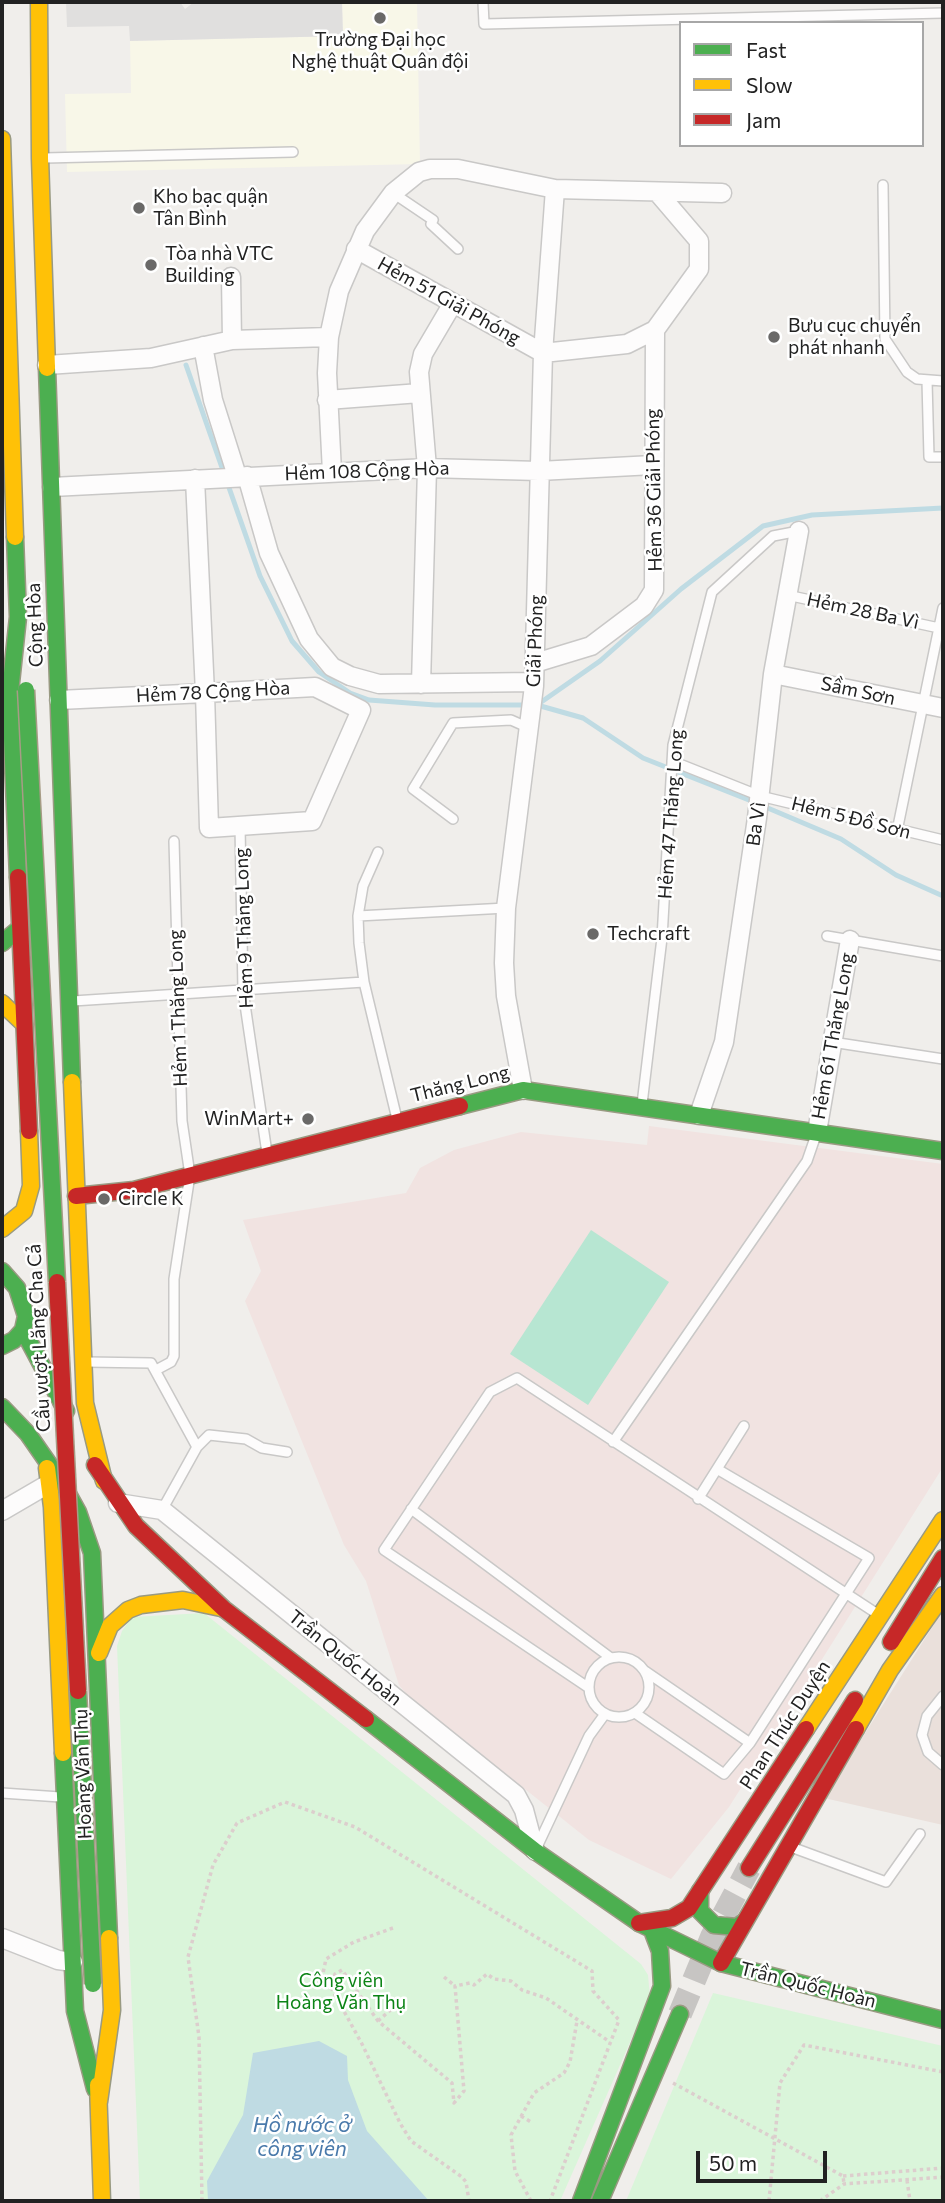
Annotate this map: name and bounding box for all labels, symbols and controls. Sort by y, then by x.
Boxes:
marker: Trường Đại học Nghệ thuật Quân đội [372,10,388,26]
legend [679,21,924,147]
place label: Trường Đại học Nghệ thuật Quân đội [291,29,469,73]
text: Fast [746,37,787,62]
text: Slow [746,72,793,97]
text: Jam [746,107,781,132]
place label: Kho bạc quận Tân Bình [153,186,268,230]
marker: Kho bạc quận Tân Bình [131,200,147,216]
place label: Tòa nhà VTC Building [165,243,274,287]
street label: Hẻm 51 Giải Phóng [374,252,524,350]
marker: Tòa nhà VTC Building [143,257,159,273]
place label: Bưu cục chuyển phát nhanh [788,315,921,359]
marker: Bưu cục chuyển phát nhanh [766,329,782,345]
street label: Hẻm 36 Giải Phóng [641,408,667,572]
street label: Hẻm 108 Cộng Hòa [284,457,450,485]
street label: Cộng Hòa [22,582,48,668]
street label: Hẻm 28 Ba Vì [805,588,921,634]
street label: Giải Phóng [522,594,548,688]
street label: Sầm Sơn [819,672,897,710]
street label: Hẻm 78 Cộng Hòa [135,677,291,707]
street label: Hẻm 47 Thăng Long [654,728,688,900]
street label: Hẻm 5 Đồ Sơn [789,792,913,844]
street label: Ba Vì [742,801,770,847]
street label: Hẻm 9 Thăng Long [230,847,258,1009]
place label: Techcraft [607,923,690,945]
marker: Techcraft [585,926,601,942]
street label: Hẻm 1 Thăng Long [164,929,192,1087]
street label: Hẻm 61 Thăng Long [807,951,859,1121]
street label: Thăng Long [408,1061,512,1107]
place label: WinMart+ [204,1108,294,1130]
marker: WinMart+ [300,1111,316,1127]
place label: Circle K [118,1188,184,1210]
marker: Circle K [96,1191,112,1207]
street label: Cầu vượt Lăng Cha Cả [23,1243,55,1433]
street label: Trần Quốc Hoàn [284,1605,406,1711]
street label: Phan Thúc Duyện [735,1656,835,1794]
street label: Hoàng Văn Thụ [69,1708,97,1840]
street label: Trần Quốc Hoàn [738,1957,878,2013]
park label: Công viên Hoàng Văn Thụ [276,1970,406,2014]
water label: Hồ nước ở công viên [253,2112,351,2162]
scale bar [700,2136,831,2180]
text: 50 m [709,2150,757,2175]

